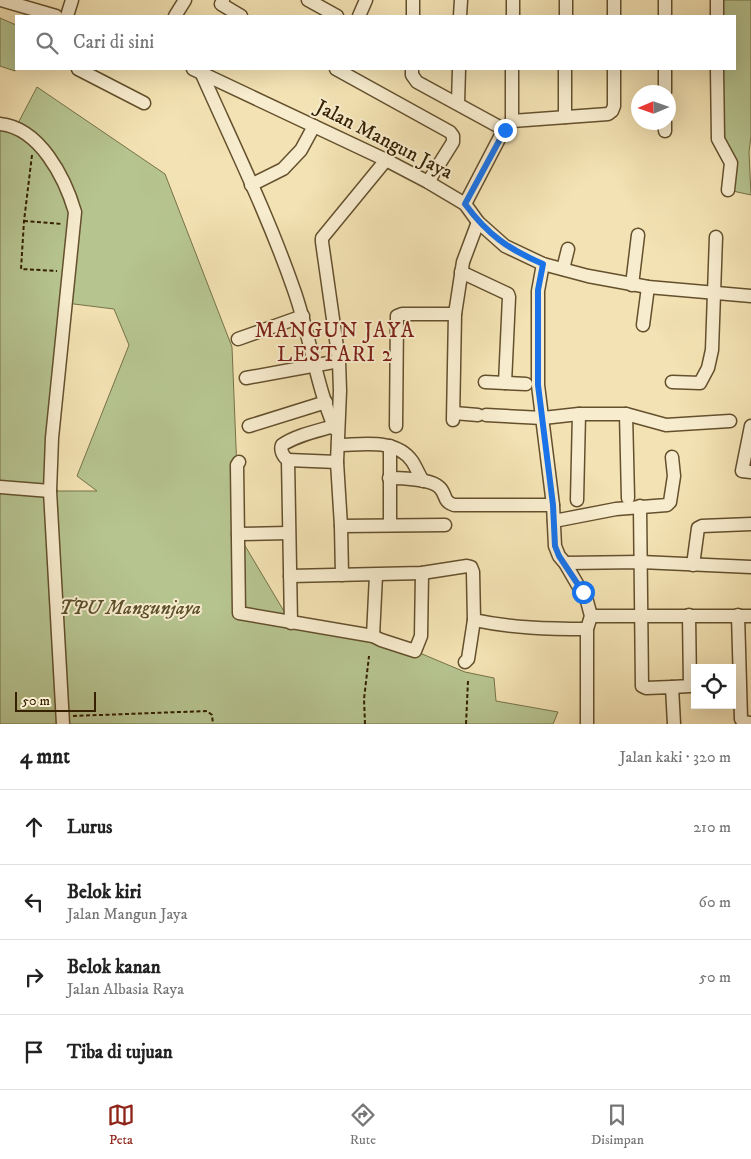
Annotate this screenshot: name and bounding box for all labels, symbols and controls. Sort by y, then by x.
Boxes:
search box [15,15,736,70]
icon: search [33,29,61,57]
text: Cari di sini [73,31,154,54]
north arrow [631,85,676,130]
street label: Jalan Mangun Jaya [309,94,457,186]
route end [494,119,517,142]
district label: MANGUN JAYA LESTARI 2 [255,318,415,368]
route start [572,581,595,604]
park label: TPU Mangunjaya [59,596,201,621]
map controls [691,664,736,709]
button: locate [691,664,736,709]
scale bar [15,689,96,712]
text: 50 m [22,692,50,710]
text: 4 mnt [20,744,70,770]
text: Jalan kaki · 320 m [619,747,731,767]
icon: ahead [20,813,48,841]
text: Lurus [67,816,112,839]
text: 210 m [693,817,731,837]
text: Belok kiri [67,881,141,904]
icon: left [20,888,48,916]
text: 60 m [699,892,731,912]
text: Jalan Mangun Jaya [67,904,187,924]
text: Belok kanan [67,956,161,979]
icon: right [20,963,48,991]
text: 50 m [699,967,731,987]
text: Jalan Albasia Raya [67,979,184,999]
icon: arrive [20,1038,48,1066]
text: Tiba di tujuan [67,1041,173,1064]
tab: Peta [107,1101,135,1149]
tab: Rute [349,1101,377,1149]
tab: Disimpan [591,1101,644,1149]

